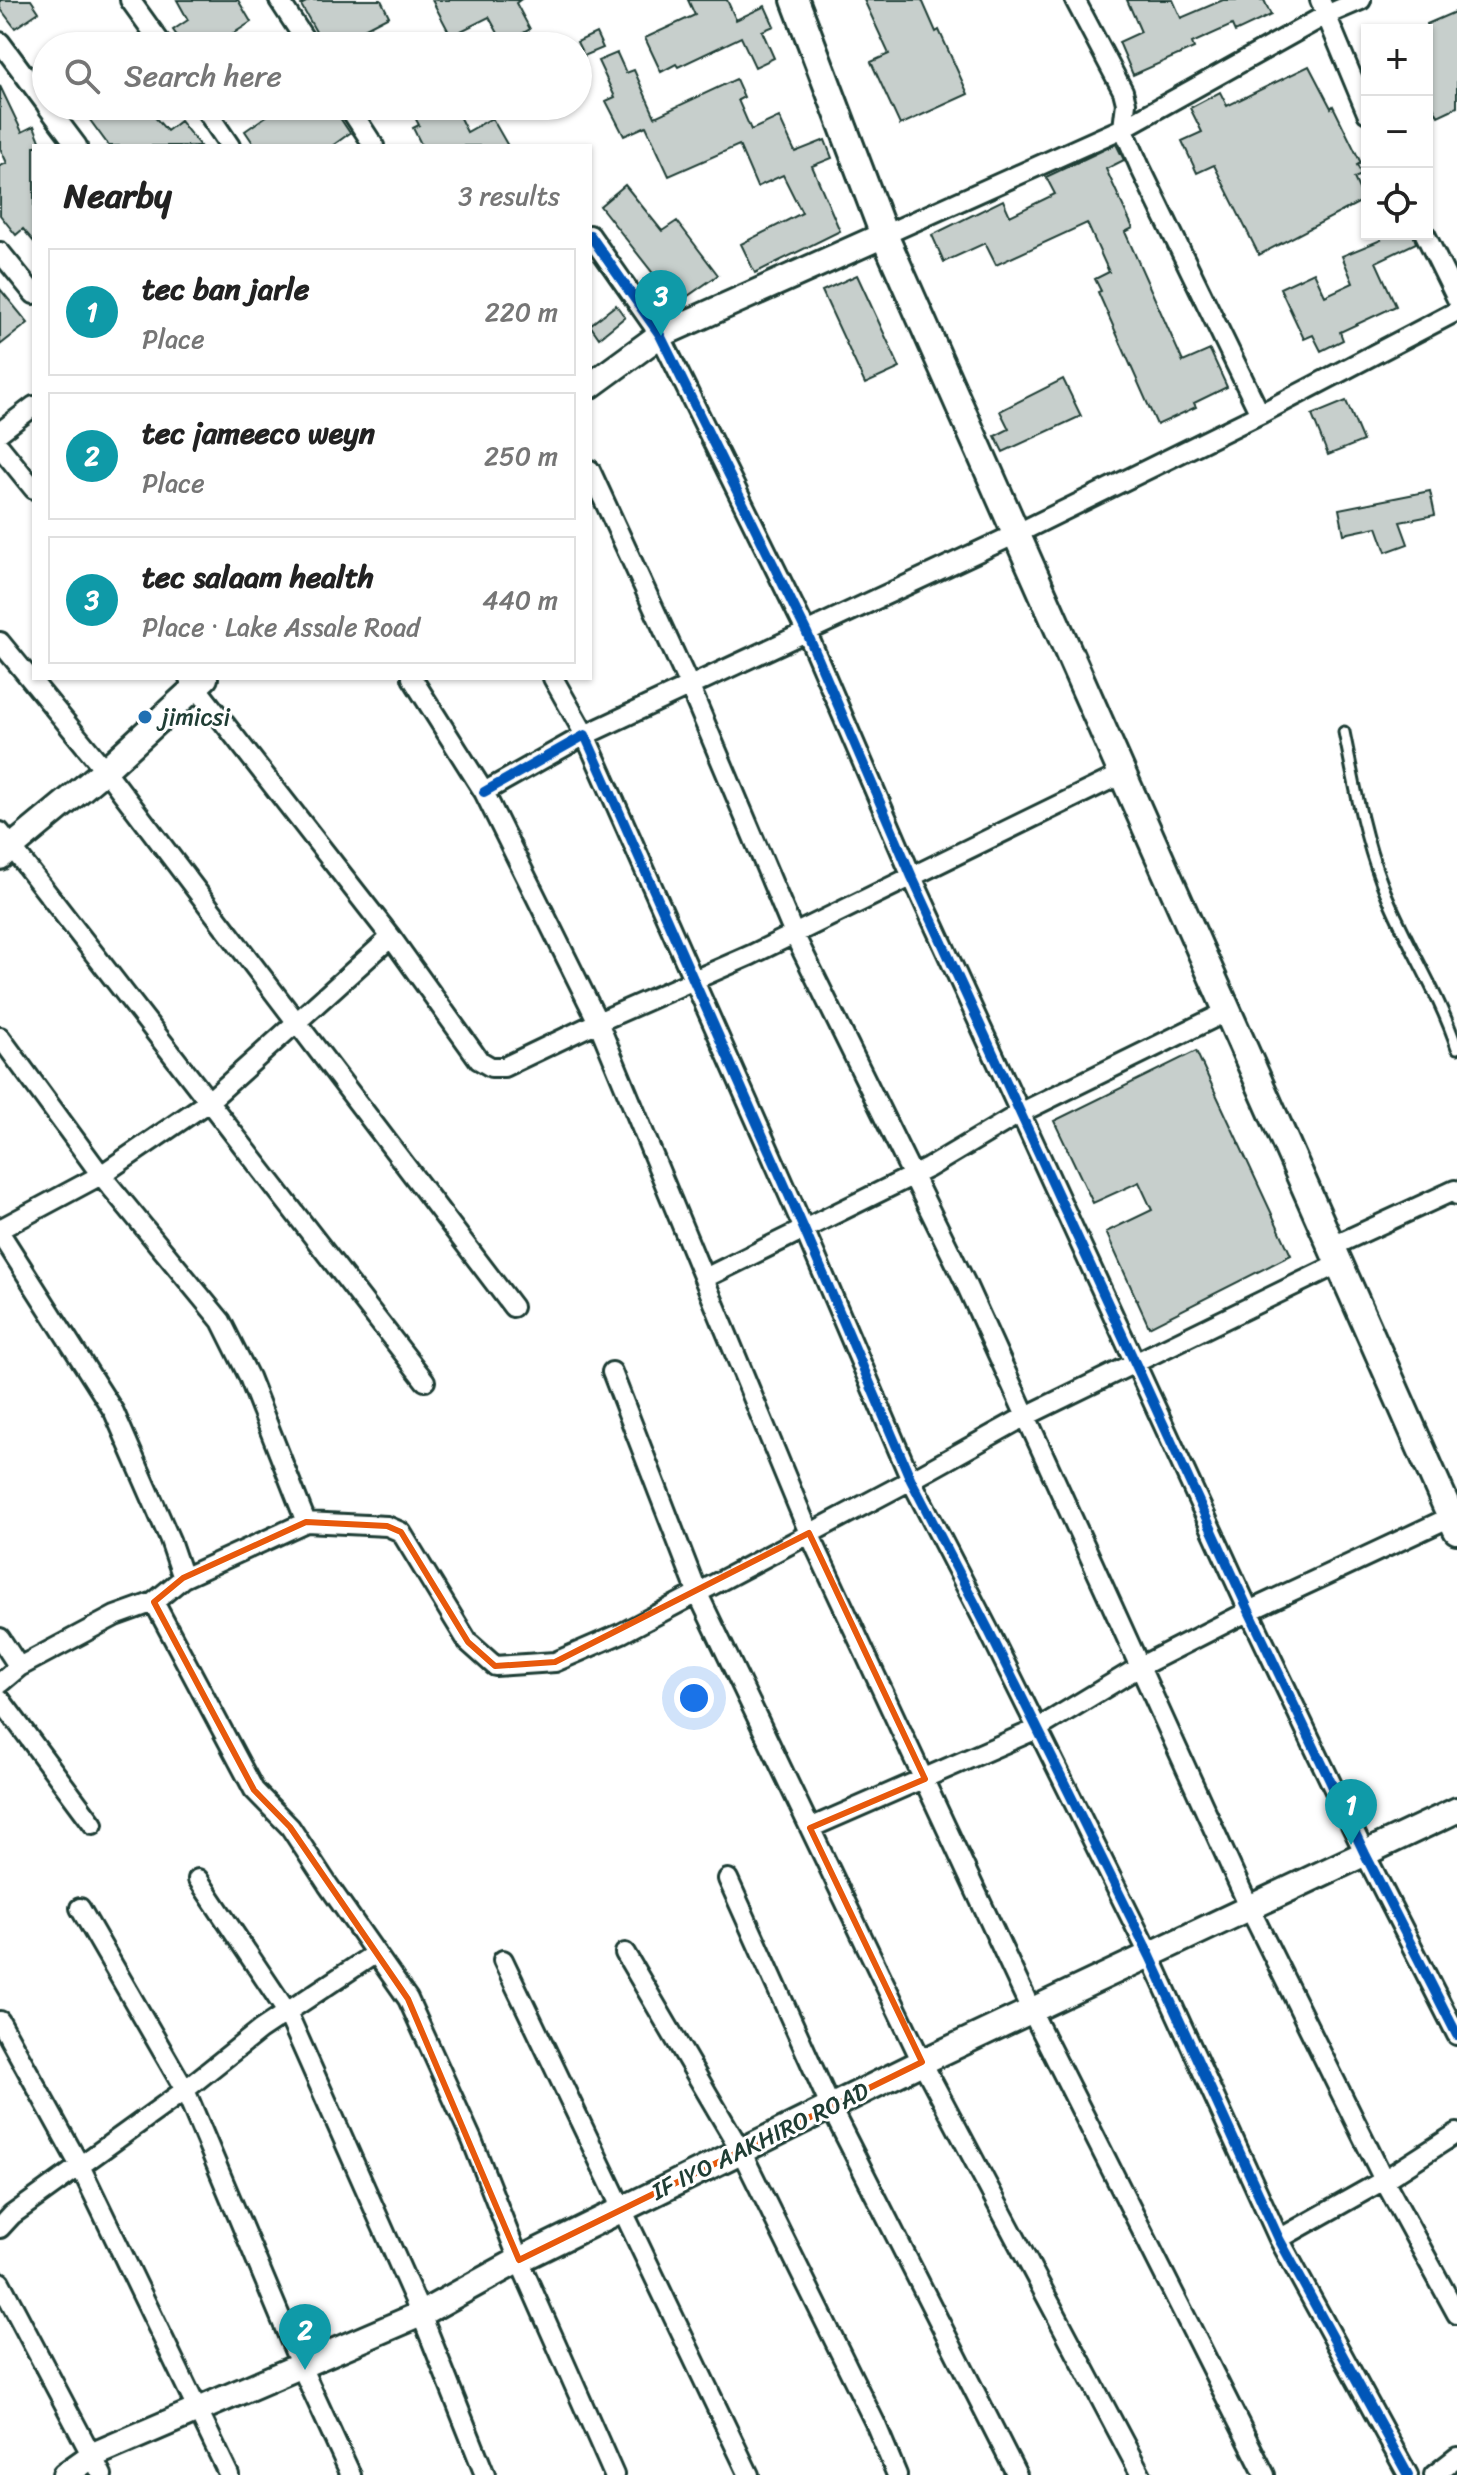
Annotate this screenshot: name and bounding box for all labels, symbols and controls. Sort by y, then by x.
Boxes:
map controls [1361,24,1433,240]
button: + [1361,24,1433,96]
search box [32,32,592,120]
text: Search here [124,49,282,103]
icon: search [60,54,104,98]
button: − [1361,96,1433,168]
text: Nearby [64,166,172,226]
button: locate [1361,168,1433,240]
text: 3 results [458,173,560,219]
text: tec ban jarle [142,262,309,316]
pin: 3 [635,270,687,336]
text: 1 [86,289,98,335]
text: 220 m [485,289,558,335]
text: Place [142,316,205,362]
text: tec jameeco weyn [142,406,375,460]
text: 2 [84,433,100,479]
text: 250 m [484,433,558,479]
text: Place [142,460,205,506]
text: tec salaam health [142,550,374,604]
text: 3 [85,577,99,623]
text: 440 m [482,577,558,623]
text: Place · Lake Assale Road [142,604,420,650]
place label: jimicsi [156,696,230,738]
marker: jimicsi [136,708,154,726]
your location [674,1678,714,1718]
pin: 1 [1325,1779,1377,1845]
street label: IF IYO AAKHIRO ROAD [643,2070,877,2212]
pin: 2 [279,2304,331,2370]

